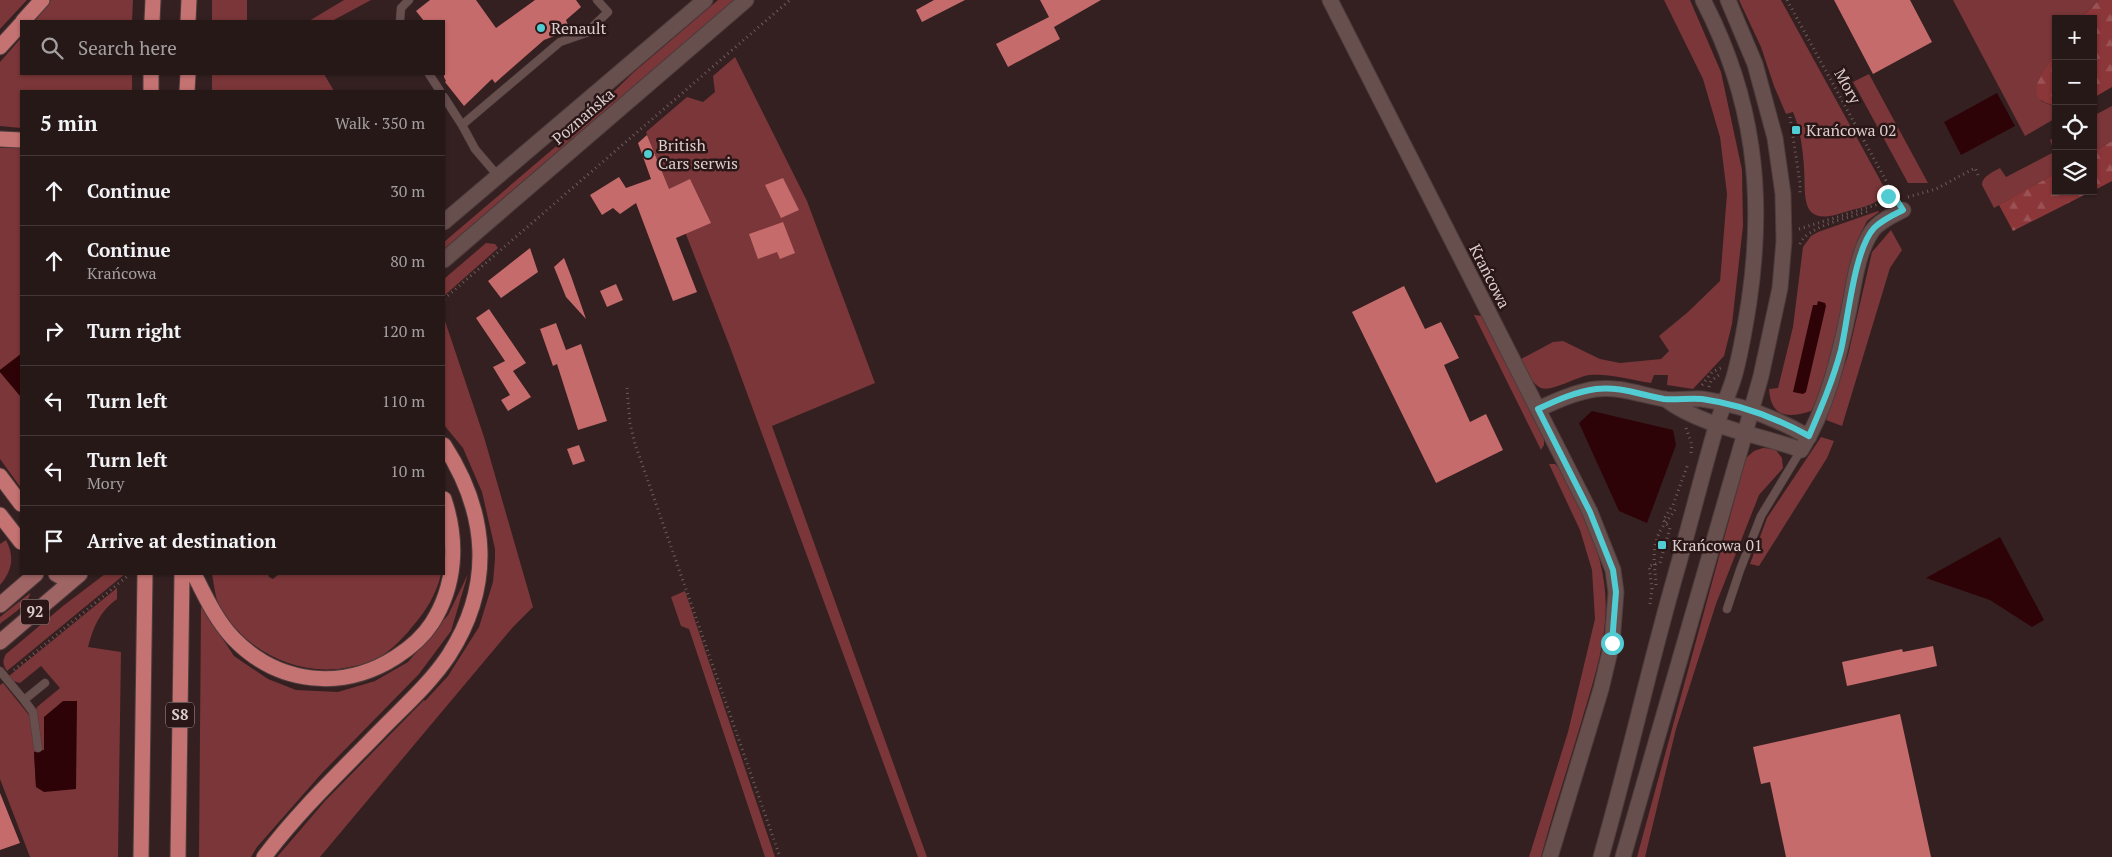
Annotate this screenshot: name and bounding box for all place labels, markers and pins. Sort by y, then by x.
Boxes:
place label: Renault [551,17,607,39]
marker: Renault [535,22,547,34]
place label: Krańcowa 02 [1806,119,1897,141]
marker: Krańcowa 02 [1790,124,1802,136]
place label: British Cars serwis [658,134,738,174]
marker: British Cars serwis [642,148,654,160]
place label: Krańcowa 01 [1672,534,1763,556]
marker: Krańcowa 01 [1656,539,1668,551]

